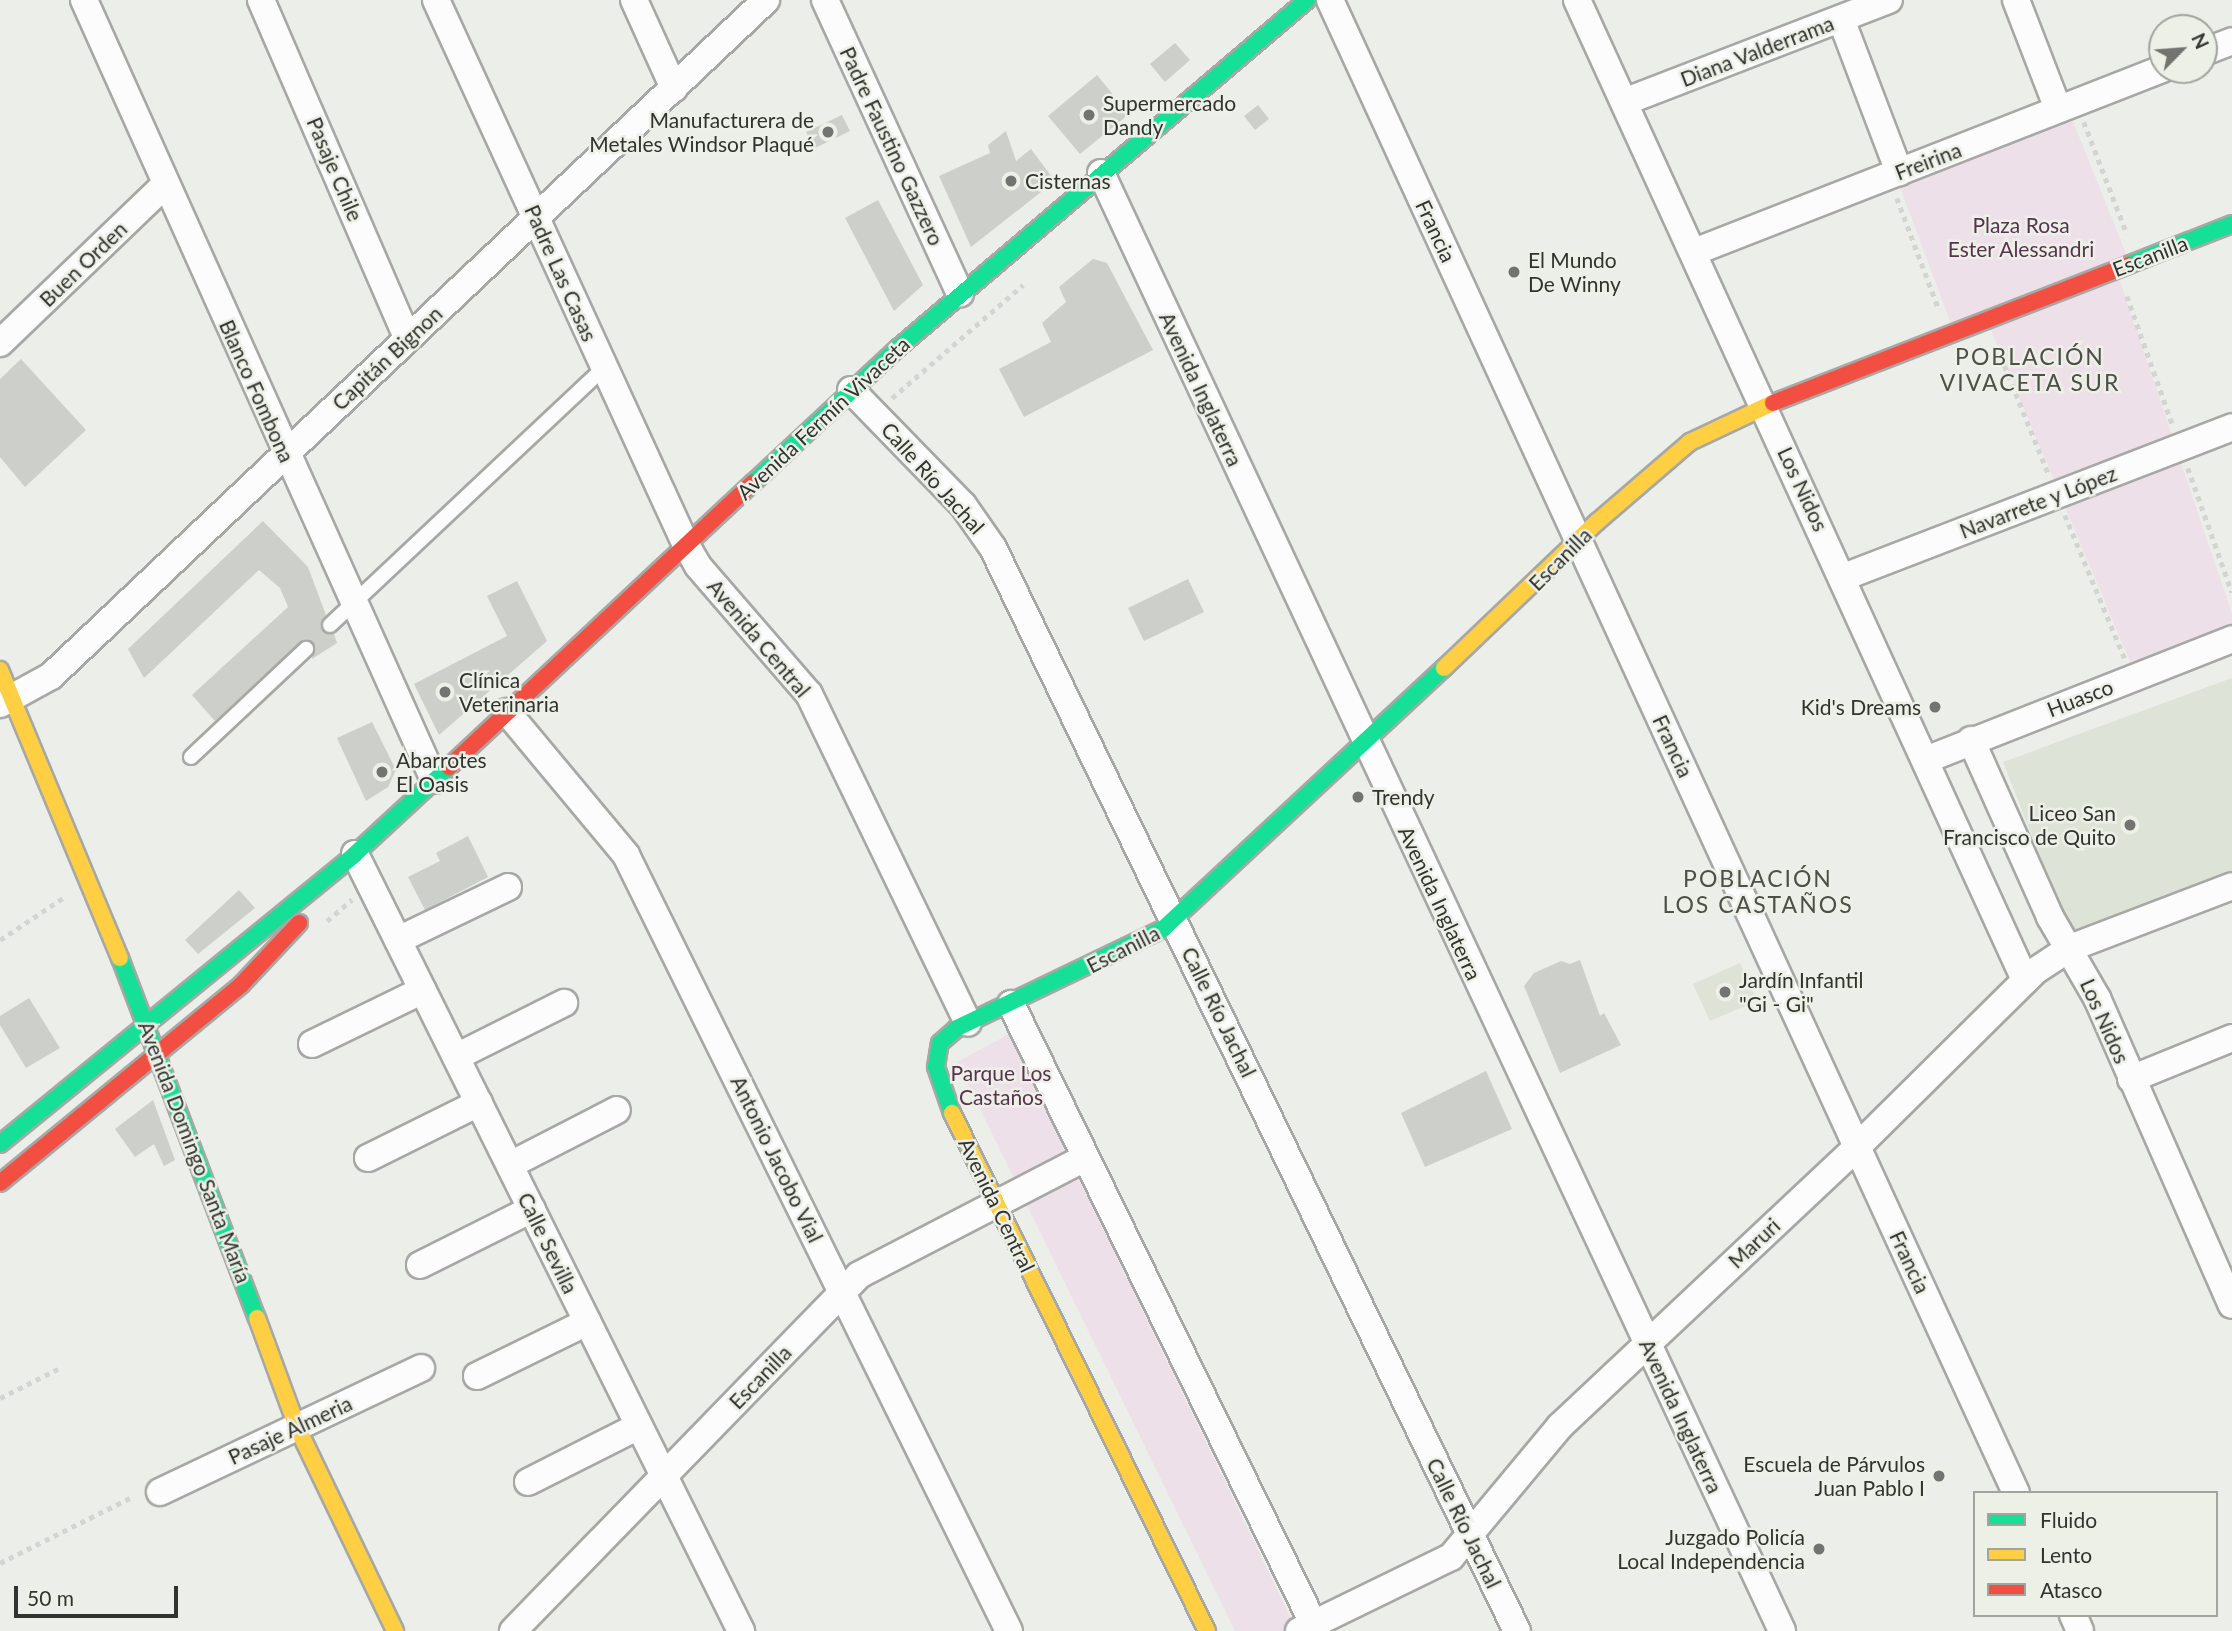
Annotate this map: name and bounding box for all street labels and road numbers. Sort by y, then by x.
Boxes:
street label: Diana Valderrama [1676,10,1838,92]
street label: Padre Faustino Gazzero [835,43,949,249]
street label: Pasaje Chile [302,113,368,225]
street label: Freirina [1891,137,1965,185]
street label: Francia [1411,196,1461,266]
street label: Padre Las Casas [520,201,602,345]
street label: Buen Orden [34,216,132,312]
street label: Escanilla [2109,230,2191,282]
street label: Capitán Bignon [327,301,447,415]
street label: Avenida Inglaterra [1154,308,1248,470]
street label: Blanco Fombona [214,316,300,466]
street label: Avenida Fermín Vivaceta [731,331,915,505]
street label: Calle Río Jachal [876,417,990,539]
street label: Los Nidos [1773,443,1833,535]
street label: Navarrete y López [1955,460,2121,544]
street label: Escanilla [1523,522,1597,596]
street label: Avenida Central [702,574,816,702]
street label: Huasco [2043,674,2117,722]
street label: Francia [1648,711,1698,781]
street label: Avenida Inglaterra [1393,822,1487,984]
street label: Escanilla [1082,920,1164,978]
street label: Calle Río Jachal [1177,943,1261,1081]
street label: Los Nidos [2075,975,2135,1067]
street label: Avenida Domingo Santa María [133,1017,257,1287]
street label: Antonio Jacobo Vial [725,1071,829,1247]
street label: Avenida Central [954,1134,1040,1276]
street label: Calle Sevilla [513,1188,583,1298]
street label: Maruri [1723,1213,1785,1273]
street label: Francia [1885,1227,1935,1297]
street label: Avenida Inglaterra [1634,1335,1728,1497]
street label: Escanilla [724,1340,796,1414]
street label: Pasaje Almeria [224,1390,356,1470]
street label: Calle Río Jachal [1422,1454,1506,1592]

